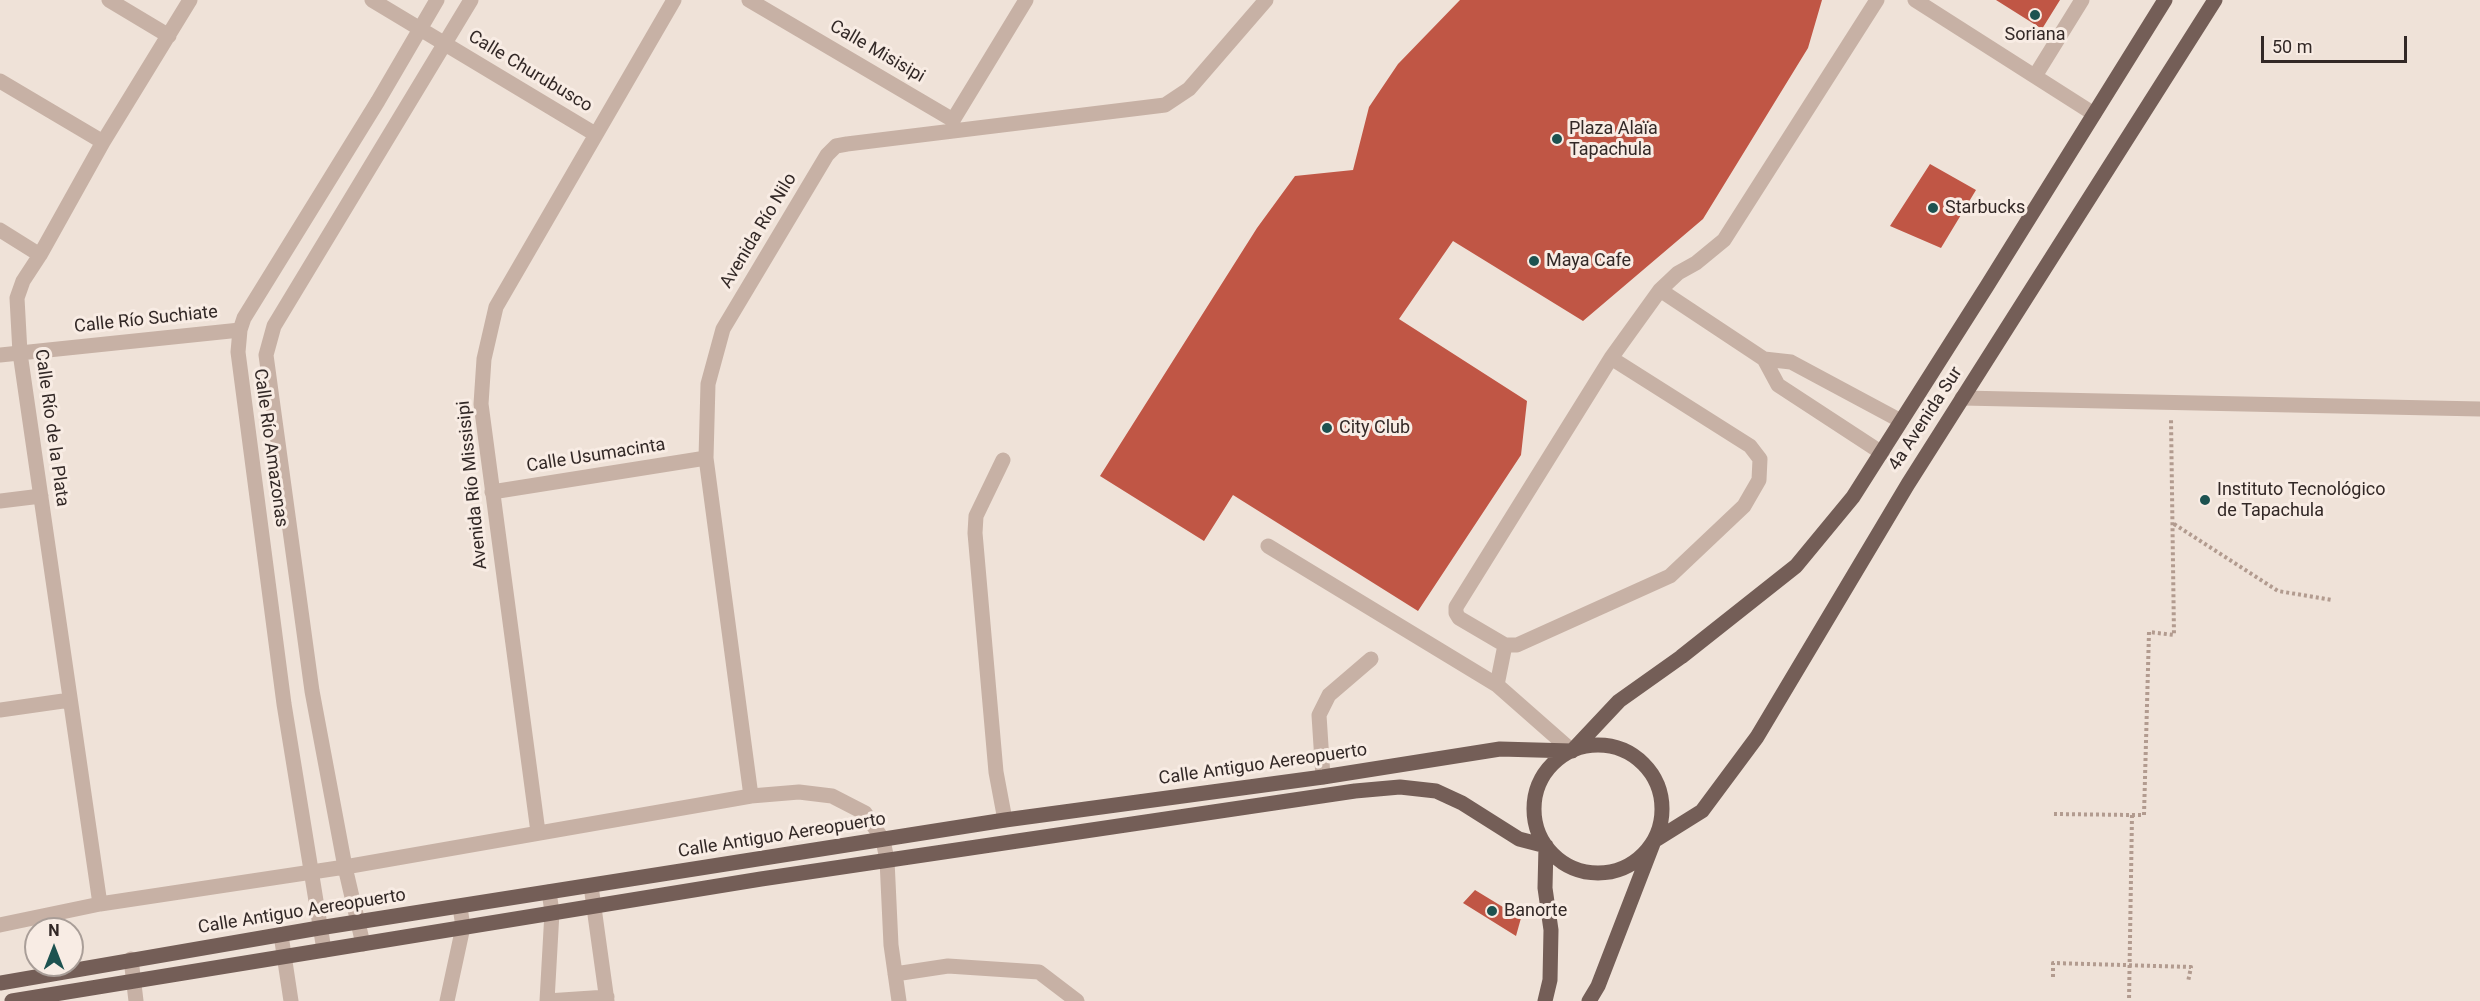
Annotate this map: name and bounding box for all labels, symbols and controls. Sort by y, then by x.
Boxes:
marker: Soriana [2028,8,2042,22]
street label: Calle Misisipi [826,16,928,88]
place label: Soriana [2005,24,2065,46]
scale bar [2264,24,2410,62]
street label: Calle Churubusco [464,26,596,118]
text: 50 m [2272,36,2312,57]
place label: Plaza Alaïa Tapachula [1569,118,1658,160]
marker: Plaza Alaïa Tapachula [1550,132,1564,146]
street label: Avenida Río Nilo [716,170,802,292]
place label: Starbucks [1945,197,2025,219]
marker: Starbucks [1926,201,1940,215]
place label: Maya Cafe [1546,250,1631,272]
marker: Maya Cafe [1527,254,1541,268]
street label: Calle Río Suchiate [73,302,219,338]
street label: Calle Río de la Plata [29,348,73,508]
street label: 4a Avenida Sur [1884,363,1968,475]
street label: Calle Río Amazonas [248,367,292,529]
street label: Avenida Río Missisipi [453,400,493,570]
place label: City Club [1339,417,1410,439]
marker: City Club [1320,421,1334,435]
street label: Calle Usumacinta [525,434,667,478]
place label: Instituto Tecnológico de Tapachula [2217,479,2386,522]
marker: Instituto Tecnológico de Tapachula [2198,493,2212,507]
street label: Calle Antiguo Aereopuerto [1157,740,1369,790]
street label: Calle Antiguo Aereopuerto [677,809,887,863]
street label: Calle Antiguo Aereopuerto [197,885,407,939]
place label: Banorte [1504,900,1567,922]
marker: Banorte [1485,904,1499,918]
north arrow [24,917,84,977]
text: N [48,921,60,940]

